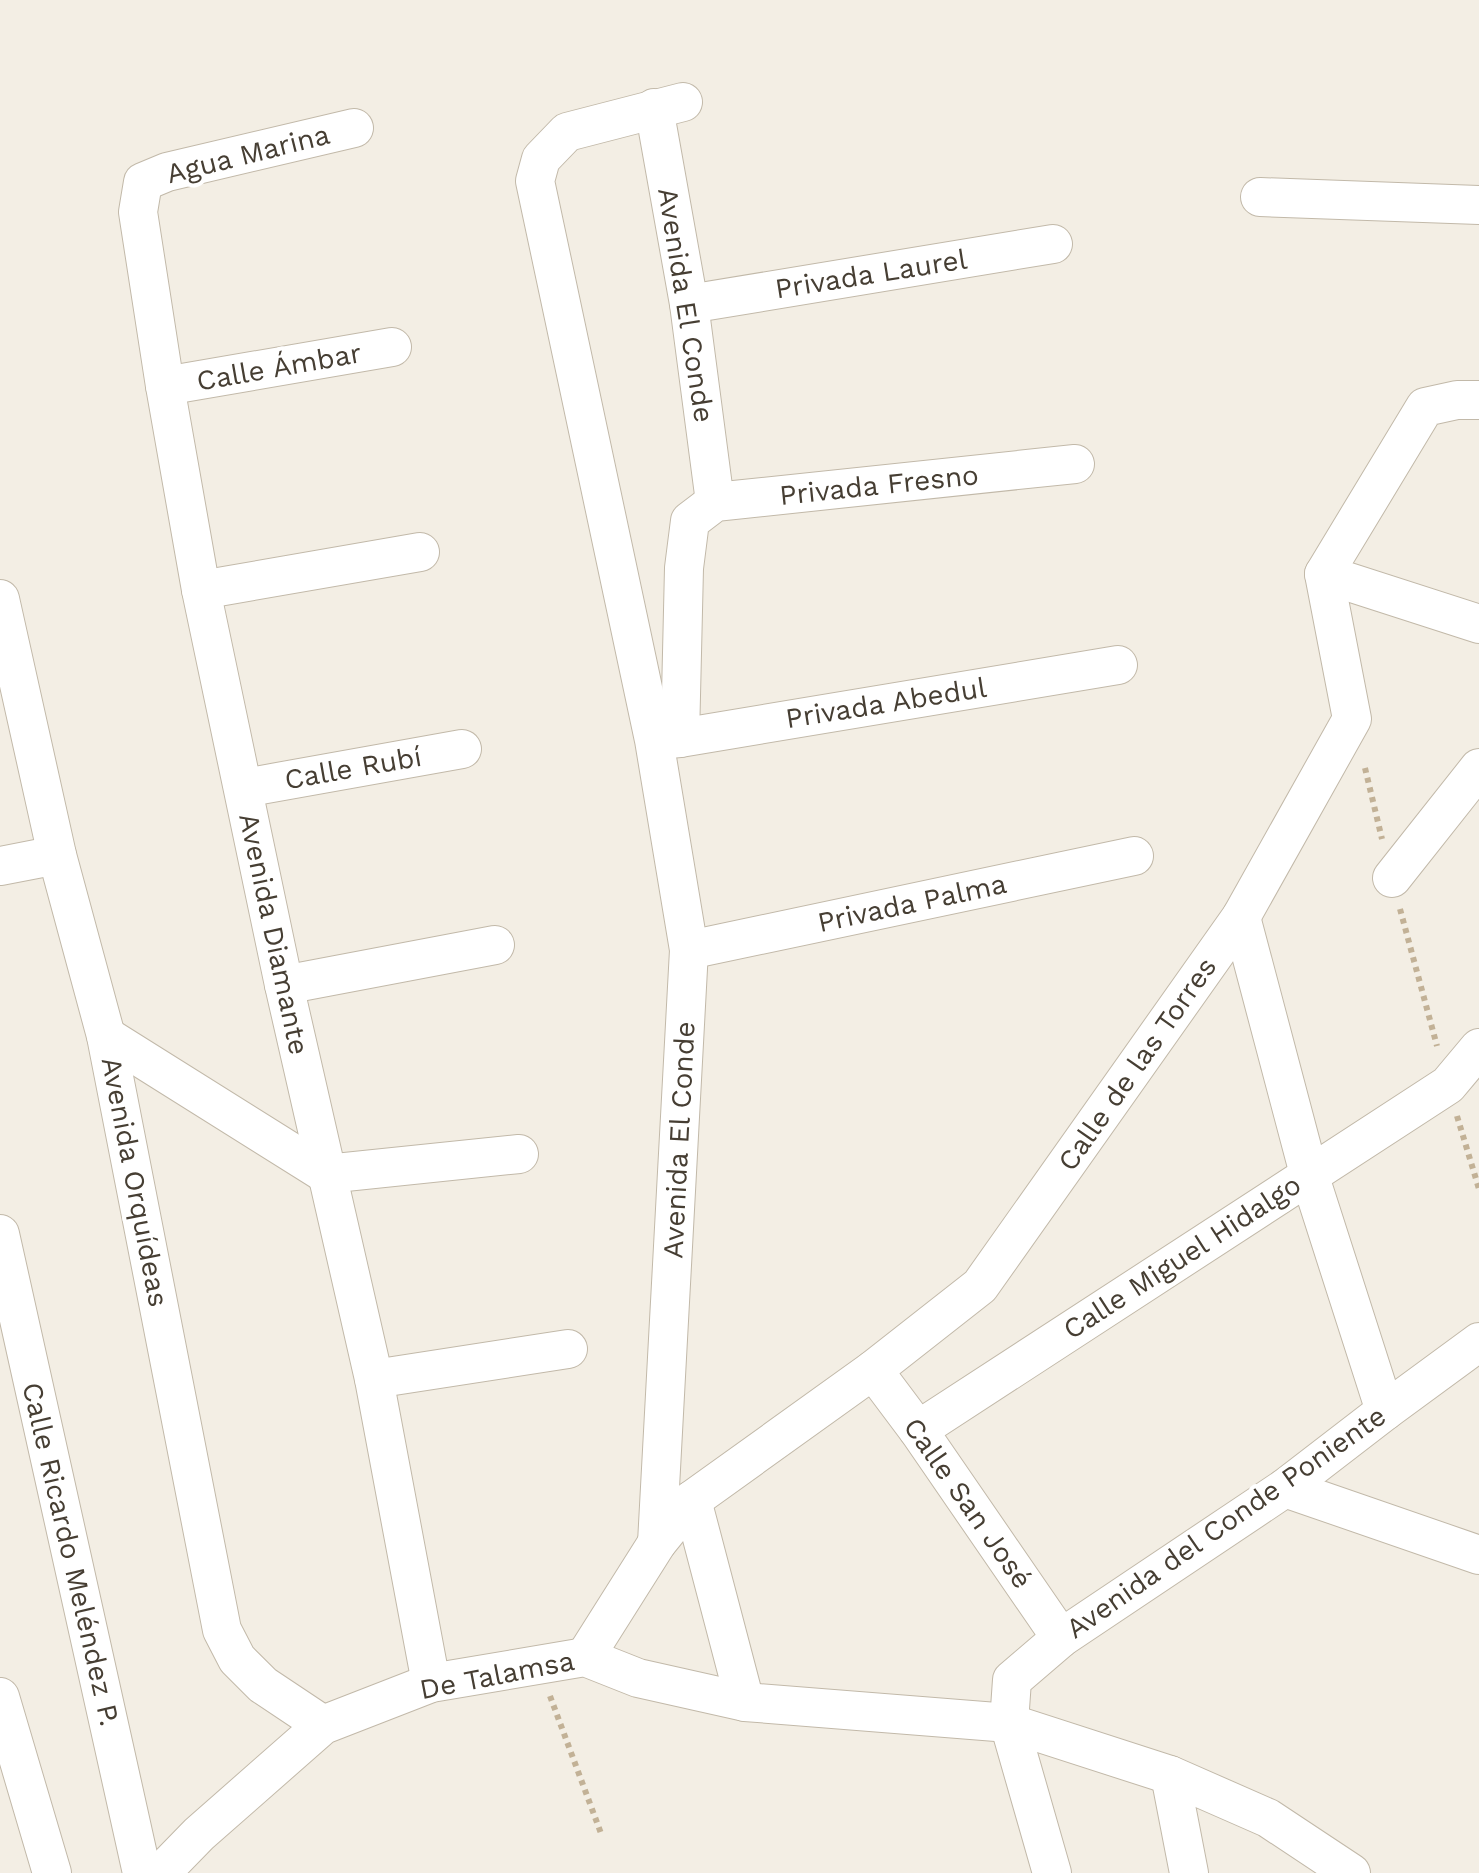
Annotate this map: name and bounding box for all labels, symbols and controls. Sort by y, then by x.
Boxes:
street label: Agua Marina [163,118,333,190]
street label: Avenida El Conde [651,185,721,425]
street label: Privada Laurel [773,242,970,305]
street label: Calle Ámbar [194,336,364,398]
street label: Privada Fresno [778,458,980,512]
street label: Privada Abedul [783,671,989,735]
street label: Calle Rubí [282,740,424,796]
street label: Avenida Diamante [232,810,316,1058]
street label: Privada Palma [814,867,1010,939]
street label: Calle de las Torres [1051,951,1223,1177]
street label: Avenida El Conde [656,1021,702,1259]
street label: Avenida Orquídeas [95,1054,175,1310]
street label: Calle Miguel Hidalgo [1057,1168,1307,1346]
street label: Calle Ricardo Meléndez P. [15,1379,127,1729]
street label: Avenida del Conde Poniente [1060,1399,1392,1645]
street label: Calle San José [897,1411,1039,1595]
street label: De Talamsa [417,1644,577,1706]

